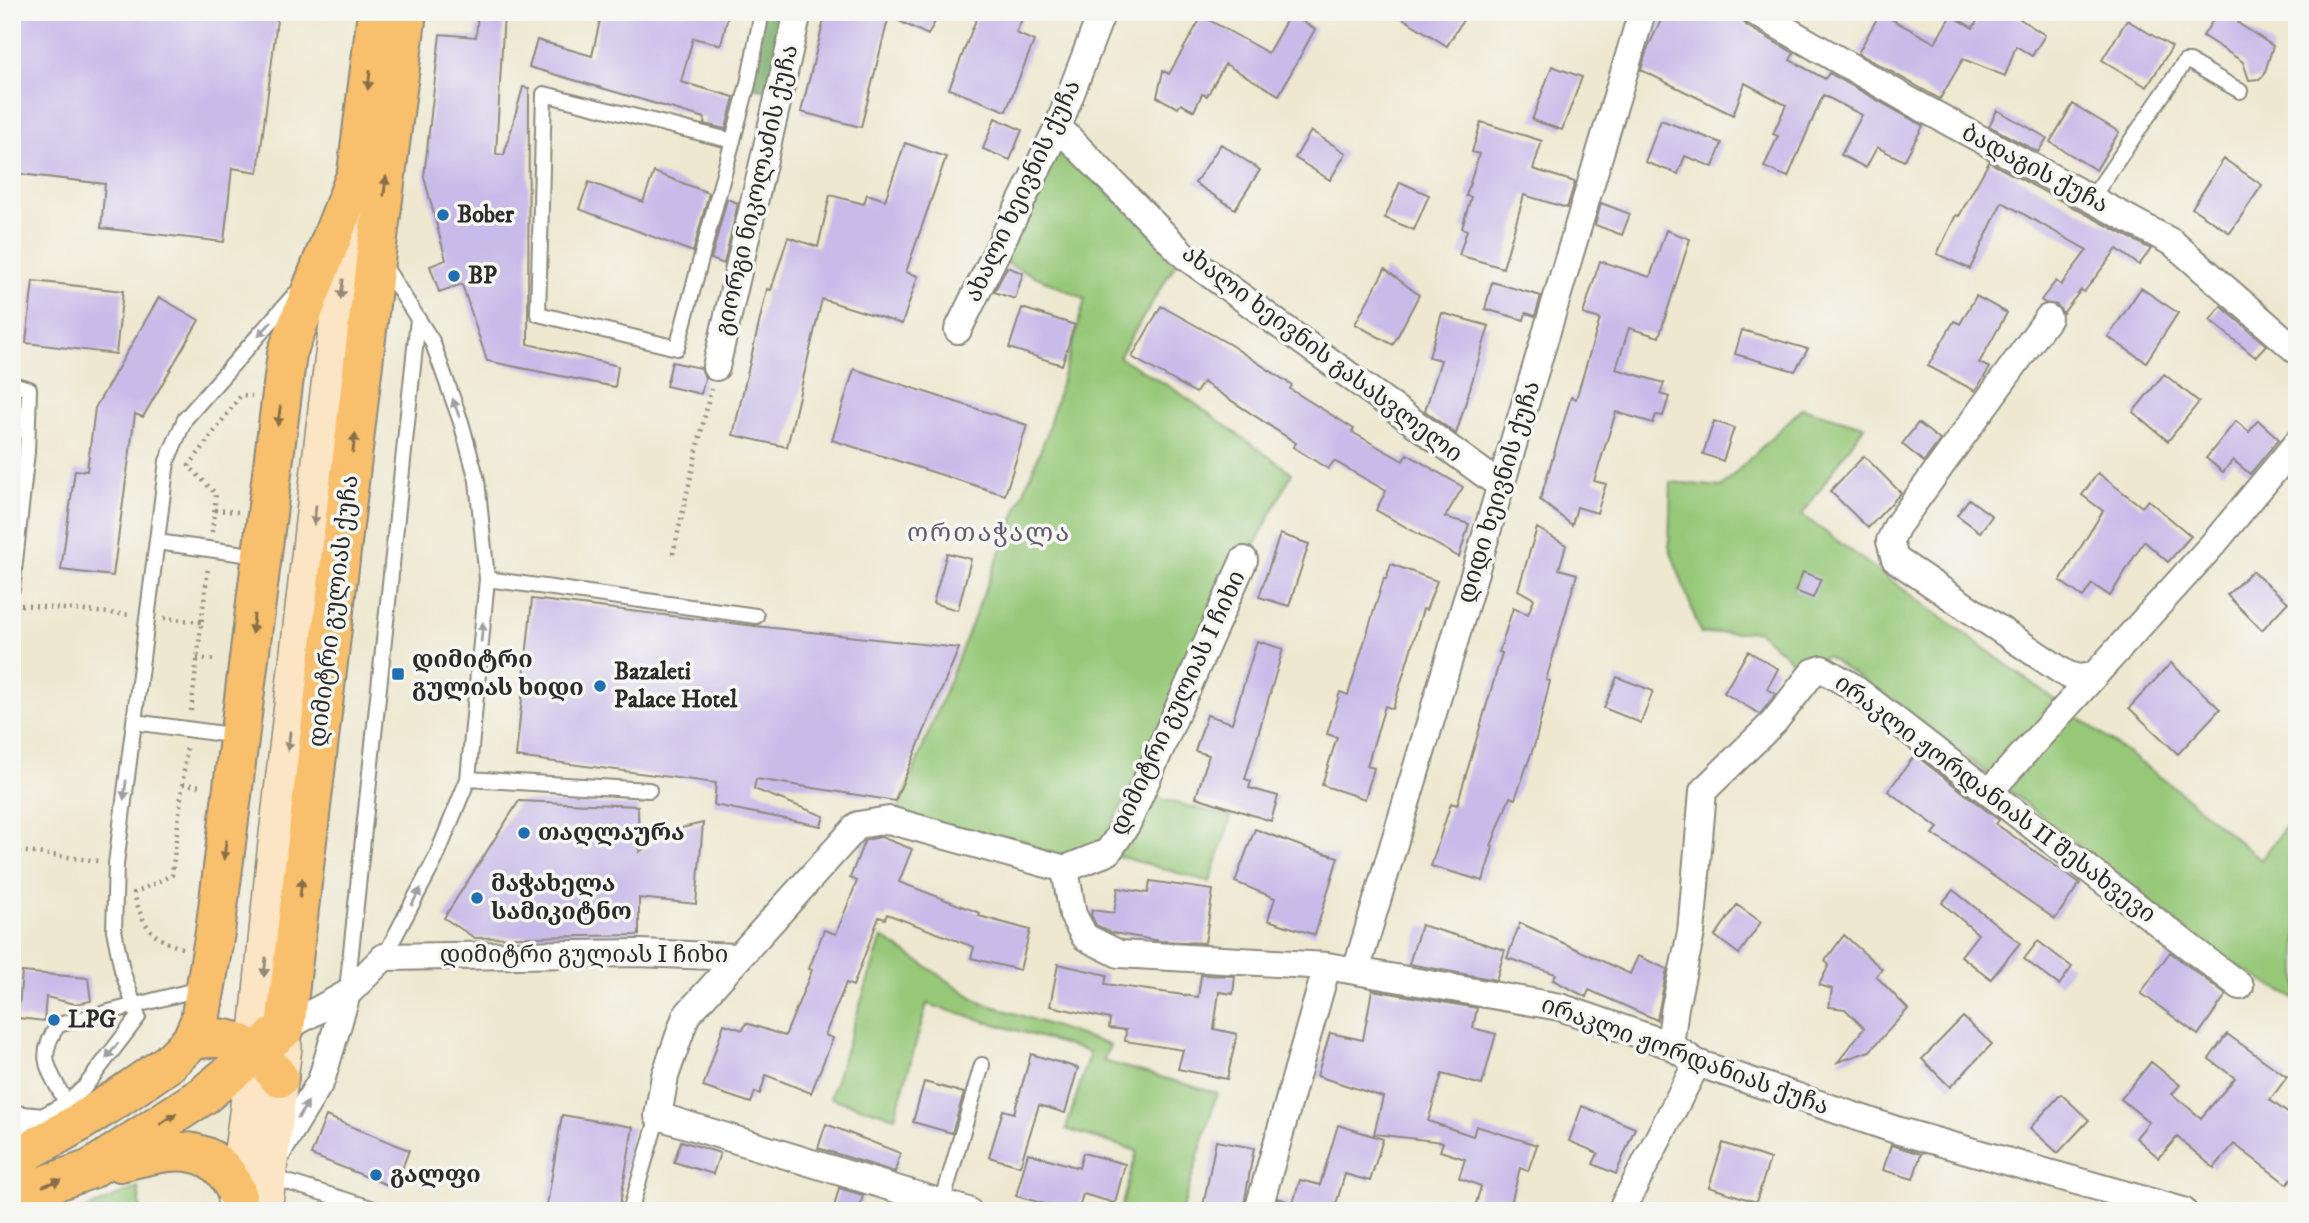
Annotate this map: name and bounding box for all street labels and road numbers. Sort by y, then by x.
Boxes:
street label: გიორგი ნიკოლაძის ქუჩა [709,42,805,338]
street label: ახალი ხეივნის ქუჩა [958,75,1088,307]
street label: ბადაგის ქუჩა [1957,118,2113,220]
street label: ახალი ხეივნის გასასვლელი [1176,239,1468,469]
street label: დიდი ხეივნის ქუჩა [1451,377,1547,607]
street label: დიმიტრი გულიას ქუჩა [302,473,366,749]
street label: დიმიტრი გულიას I ჩიხი [1103,566,1253,840]
street label: ირაკლი ჟორდანიას II შესახვევი [1828,668,2162,930]
street label: დიმიტრი გულიას I ჩიხი [440,940,728,970]
street label: ირაკლი ჟორდანიას ქუჩა [1537,990,1833,1122]

